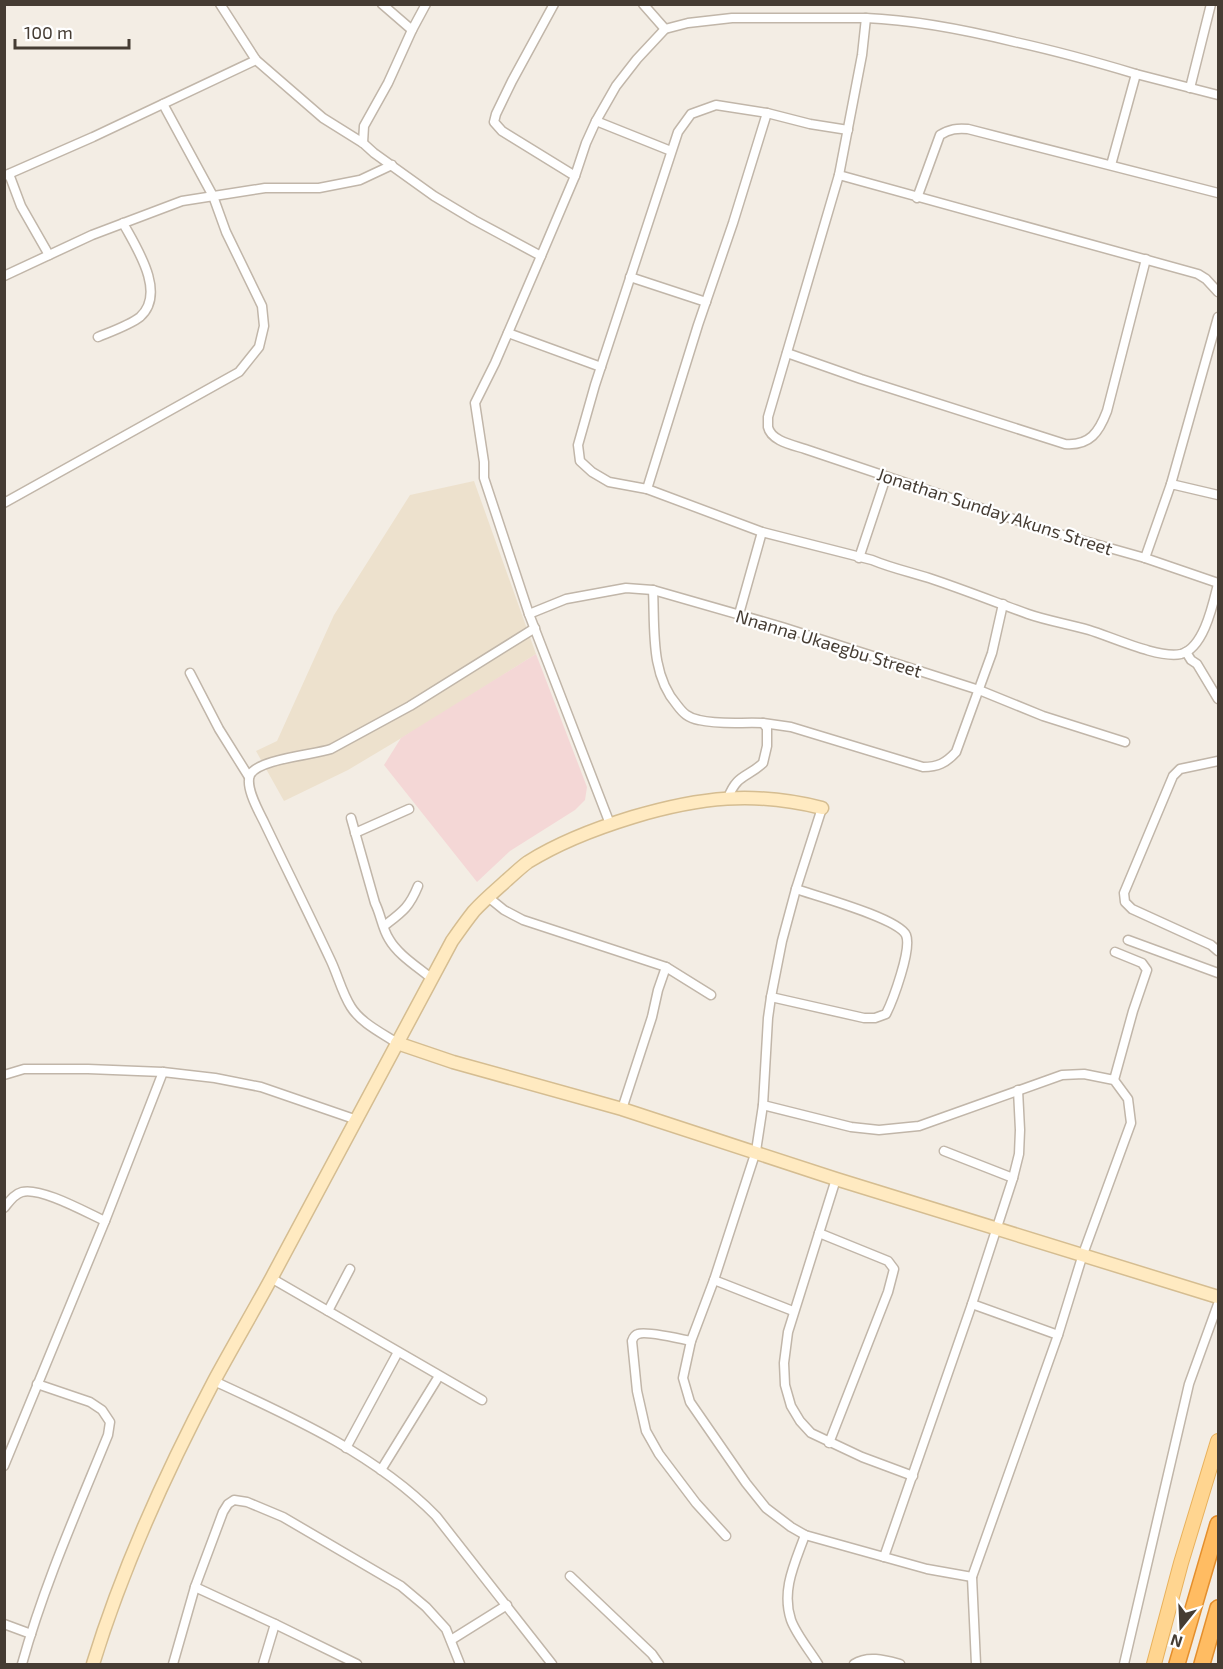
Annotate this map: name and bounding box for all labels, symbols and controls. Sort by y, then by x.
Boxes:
scale bar [15,12,129,50]
text: 100 m [24,21,73,43]
street label: Jonathan Sunday Akuns Street [874,462,1116,560]
street label: Nnanna Ukaegbu Street [733,604,925,682]
north arrow [1151,1597,1211,1657]
text: N [1168,1631,1185,1653]

